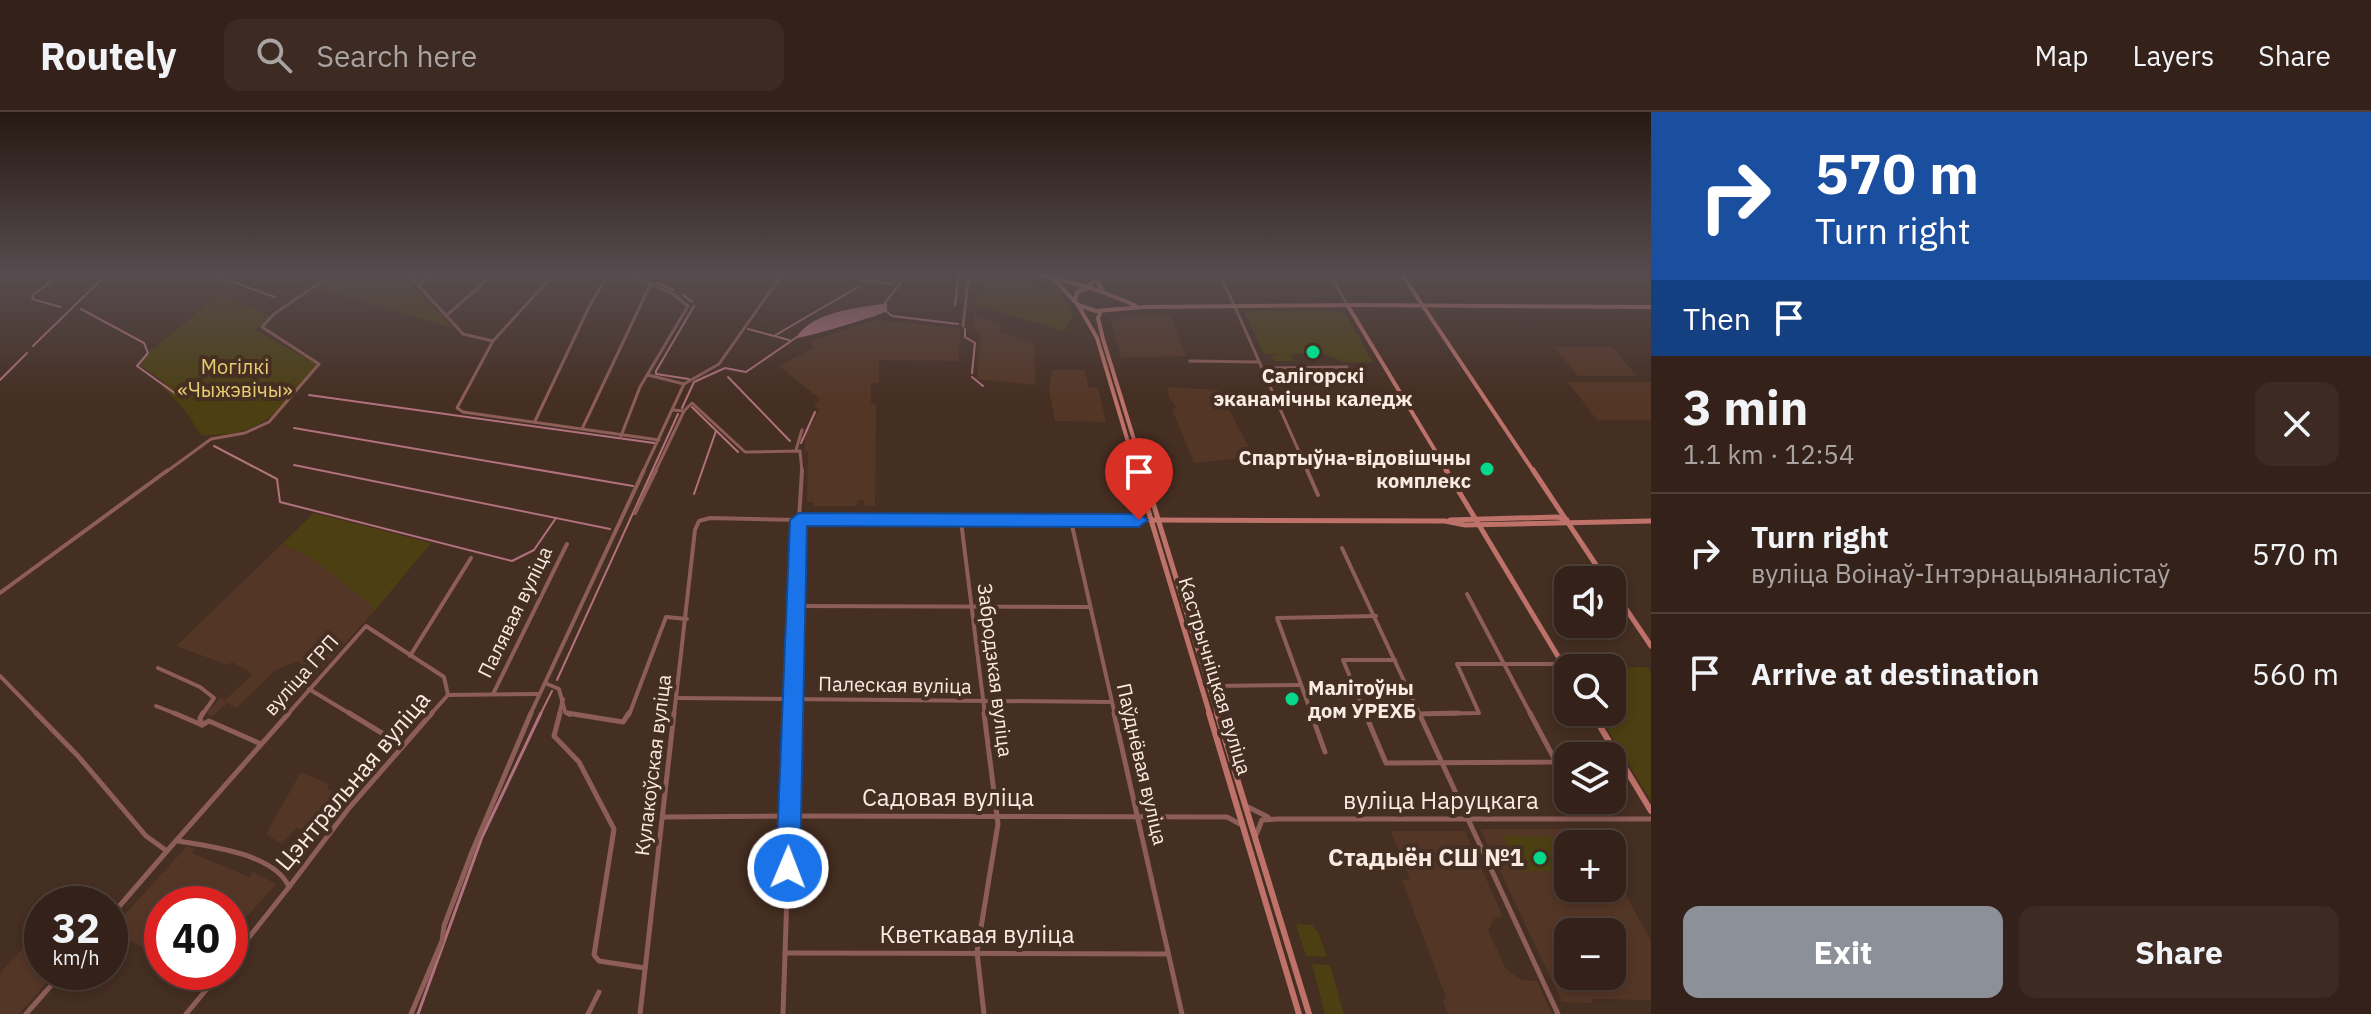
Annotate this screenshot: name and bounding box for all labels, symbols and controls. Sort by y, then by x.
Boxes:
search box [224,19,784,91]
text: Routely [40,31,176,80]
icon: search [252,33,296,77]
text: Search here [316,36,477,75]
text: Map [2034,37,2088,74]
text: Layers [2132,37,2214,74]
text: Share [2258,37,2331,74]
text: 570 m [1815,137,1979,209]
icon: right [1683,144,1787,248]
text: Turn right [1815,207,1971,254]
icon: arrive [1767,296,1811,340]
text: Then [1683,299,1751,338]
marker: Салігорскі эканамічны каледж [1304,343,1322,361]
park label: Могілкі «Чыжэвічы» [177,353,293,403]
place label: Салігорскі эканамічны каледж [1213,362,1413,412]
text: 3 min [1683,376,1808,438]
button: close [2255,382,2339,466]
text: 1.1 km · 12:54 [1683,437,1855,471]
pin [1105,438,1173,520]
place label: Спартыўна-відовішчны комплекс [1239,444,1471,494]
icon: arrive [1117,450,1161,494]
marker: Спартыўна-відовішчны комплекс [1478,460,1496,478]
text: Turn right [1751,517,1889,556]
icon: right [1683,531,1727,575]
text: 570 m [2252,534,2339,573]
street label: Палявая вуліца [471,541,558,682]
text: вуліца Воінаў-Інтэрнацыяналістаў [1751,556,2170,590]
map controls [1554,566,1626,990]
button: sound [1554,566,1626,638]
street label: Кастрычніцкая вуліца [1173,574,1259,778]
street label: Забродзкая вуліца [971,581,1020,759]
street label: вуліца ГРП [257,628,344,721]
icon: arrive [1683,651,1727,695]
button: search [1554,654,1626,726]
text: Arrive at destination [1751,654,2039,693]
text: 560 m [2252,654,2339,693]
street label: Палеская вуліца [818,670,972,699]
street label: Кулакоўская вуліца [628,672,677,857]
place label: Малітоўны дом УРЕХБ [1308,674,1416,724]
street label: Паўднёвая вуліца [1111,680,1174,848]
street label: Цэнтральная вуліца [268,684,437,877]
marker: Малітоўны дом УРЕХБ [1283,690,1301,708]
button: layers [1554,742,1626,814]
street label: Садовая вуліца [862,781,1034,813]
street label: вуліца Наруцкага [1343,784,1539,816]
position arrow [746,826,830,910]
button: + [1554,830,1626,902]
place label: Стадыён СШ №1 [1328,841,1524,873]
marker: Стадыён СШ №1 [1531,849,1549,867]
speed limit sign: 40 [144,886,248,990]
text: 32 [52,902,100,954]
button: Exit [1683,906,2003,998]
button: Share [2019,906,2339,998]
street label: Кветкавая вуліца [879,918,1075,950]
button: − [1554,918,1626,990]
text: km/h [52,944,100,971]

